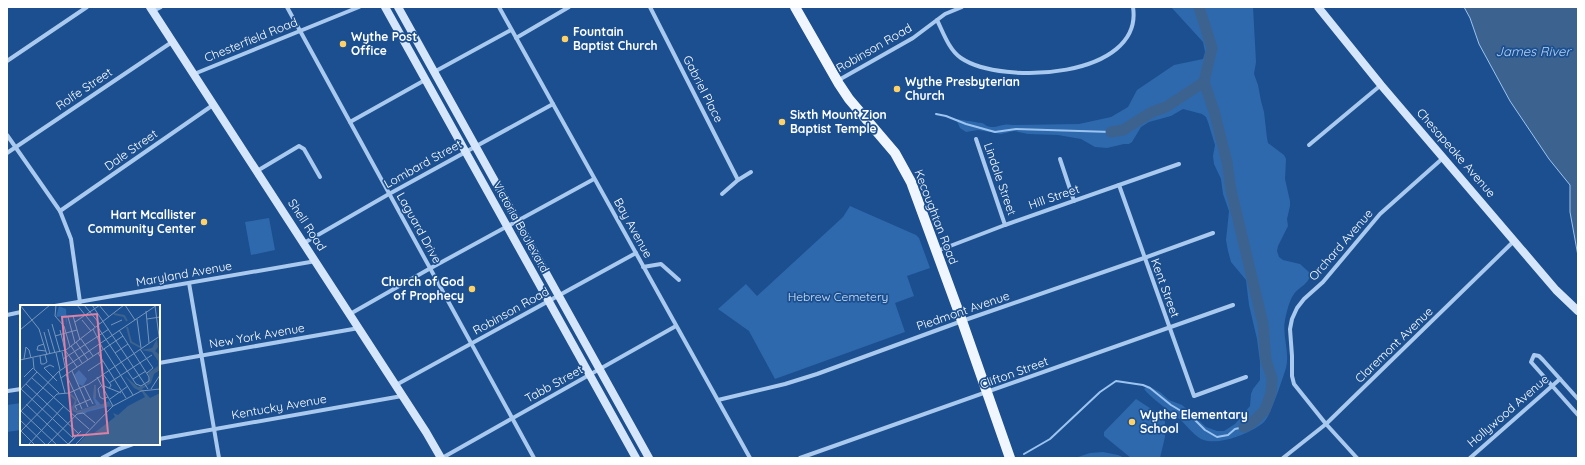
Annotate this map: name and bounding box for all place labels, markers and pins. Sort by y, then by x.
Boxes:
place label: Fountain Baptist Church [573,24,658,53]
place label: Wythe Post Office [351,29,417,58]
marker: Fountain Baptist Church [560,34,570,44]
marker: Wythe Post Office [338,39,348,49]
place label: Wythe Presbyterian Church [905,74,1020,103]
marker: Wythe Presbyterian Church [892,84,902,94]
place label: Sixth Mount Zion Baptist Temple [790,107,887,136]
marker: Sixth Mount Zion Baptist Temple [777,117,787,127]
place label: Hart Mcallister Community Center [88,207,196,236]
marker: Hart Mcallister Community Center [199,217,209,227]
place label: Church of God of Prophecy [381,274,464,303]
marker: Church of God of Prophecy [467,284,477,294]
place label: Wythe Elementary School [1140,407,1248,436]
marker: Wythe Elementary School [1127,417,1137,427]

